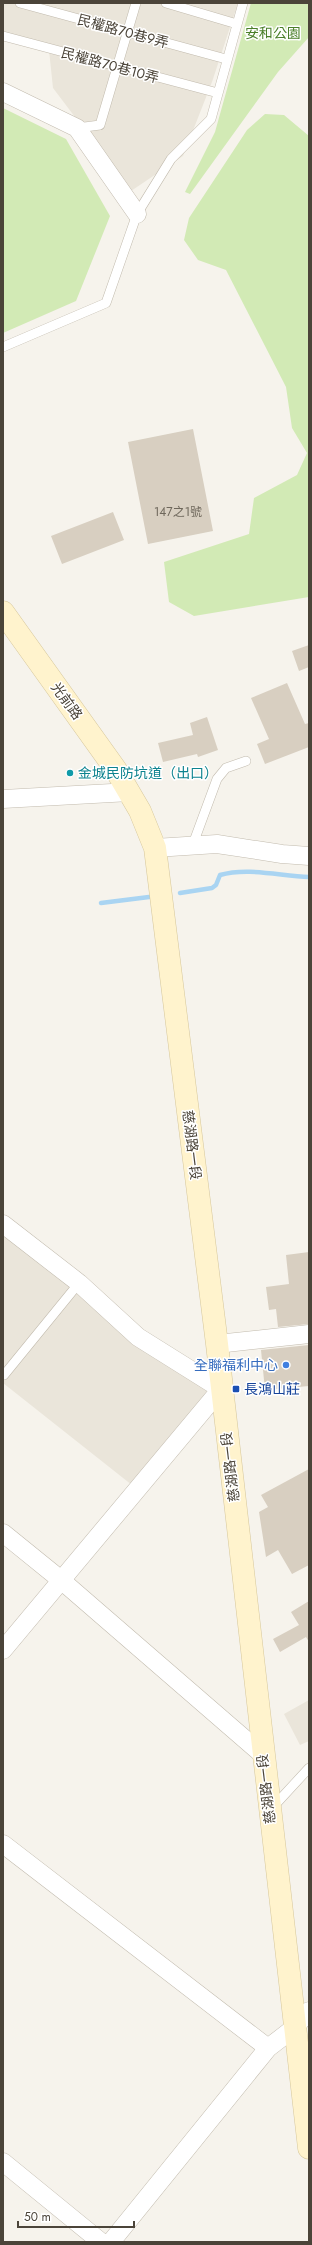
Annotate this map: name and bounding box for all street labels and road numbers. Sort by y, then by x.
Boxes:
street label: 民權路70巷9弄 [75,9,171,53]
street label: 民權路70巷10弄 [59,42,161,88]
street label: 光前路 [47,678,87,724]
street label: 慈湖路一段 [178,1109,206,1181]
street label: 慈湖路一段 [216,1431,244,1503]
street label: 慈湖路一段 [252,1753,280,1825]

